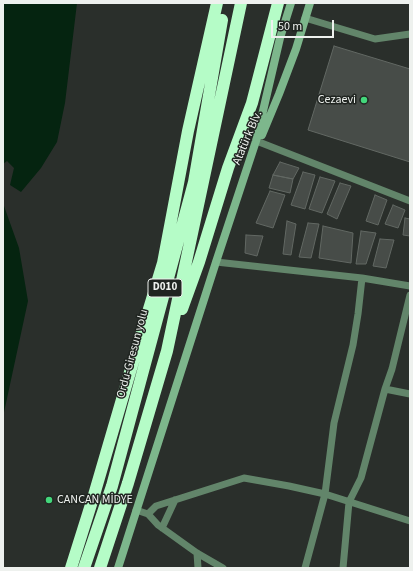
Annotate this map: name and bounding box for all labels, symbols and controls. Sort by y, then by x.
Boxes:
scale bar [273,12,336,38]
text: 50 m [278,18,302,35]
place label: Cezaevi [318,93,356,107]
marker: Cezaevi [359,95,369,105]
street label: Atatürk Blv. [230,109,266,167]
road number: D010 [148,279,182,297]
street label: Ordu-Giresun yolu [114,308,152,400]
place label: CANCAN MİDYE [57,493,133,507]
marker: CANCAN MİDYE [44,495,54,505]

